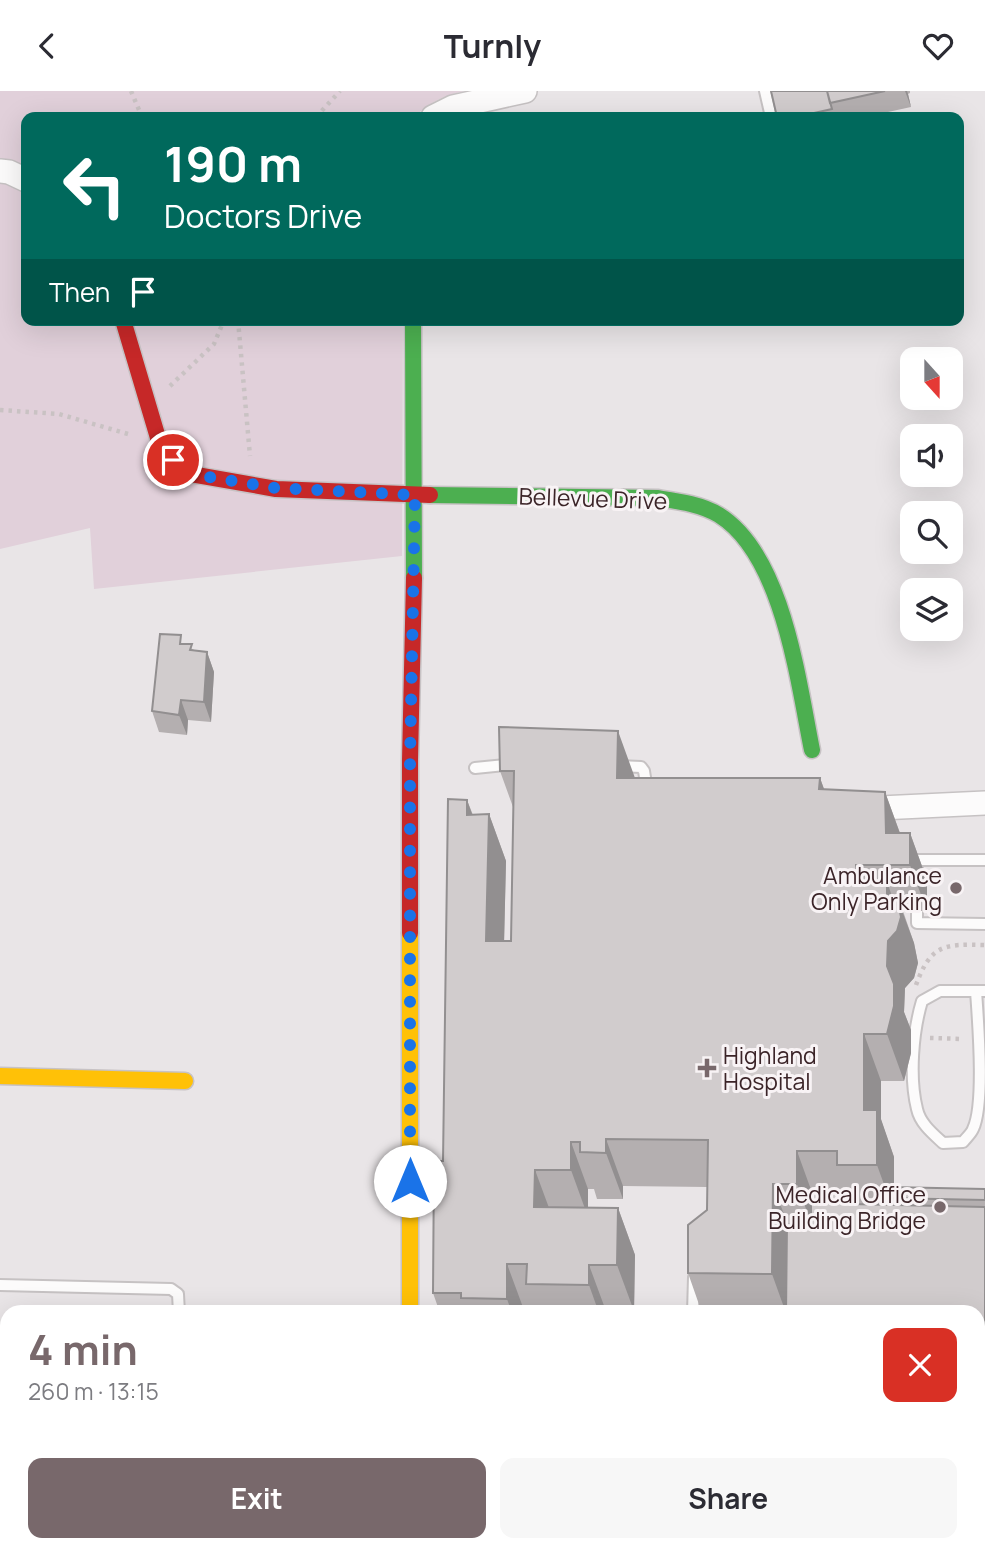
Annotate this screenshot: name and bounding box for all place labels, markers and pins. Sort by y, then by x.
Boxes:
pin [143,430,203,490]
place label: Ambulance Only Parking [811,859,942,917]
marker: Ambulance Only Parking [948,880,964,896]
place label: Highland Hospital [723,1039,817,1097]
marker: Highland Hospital [697,1058,717,1078]
place label: Medical Office Building Bridge [768,1178,926,1236]
marker: Medical Office Building Bridge [932,1199,948,1215]

